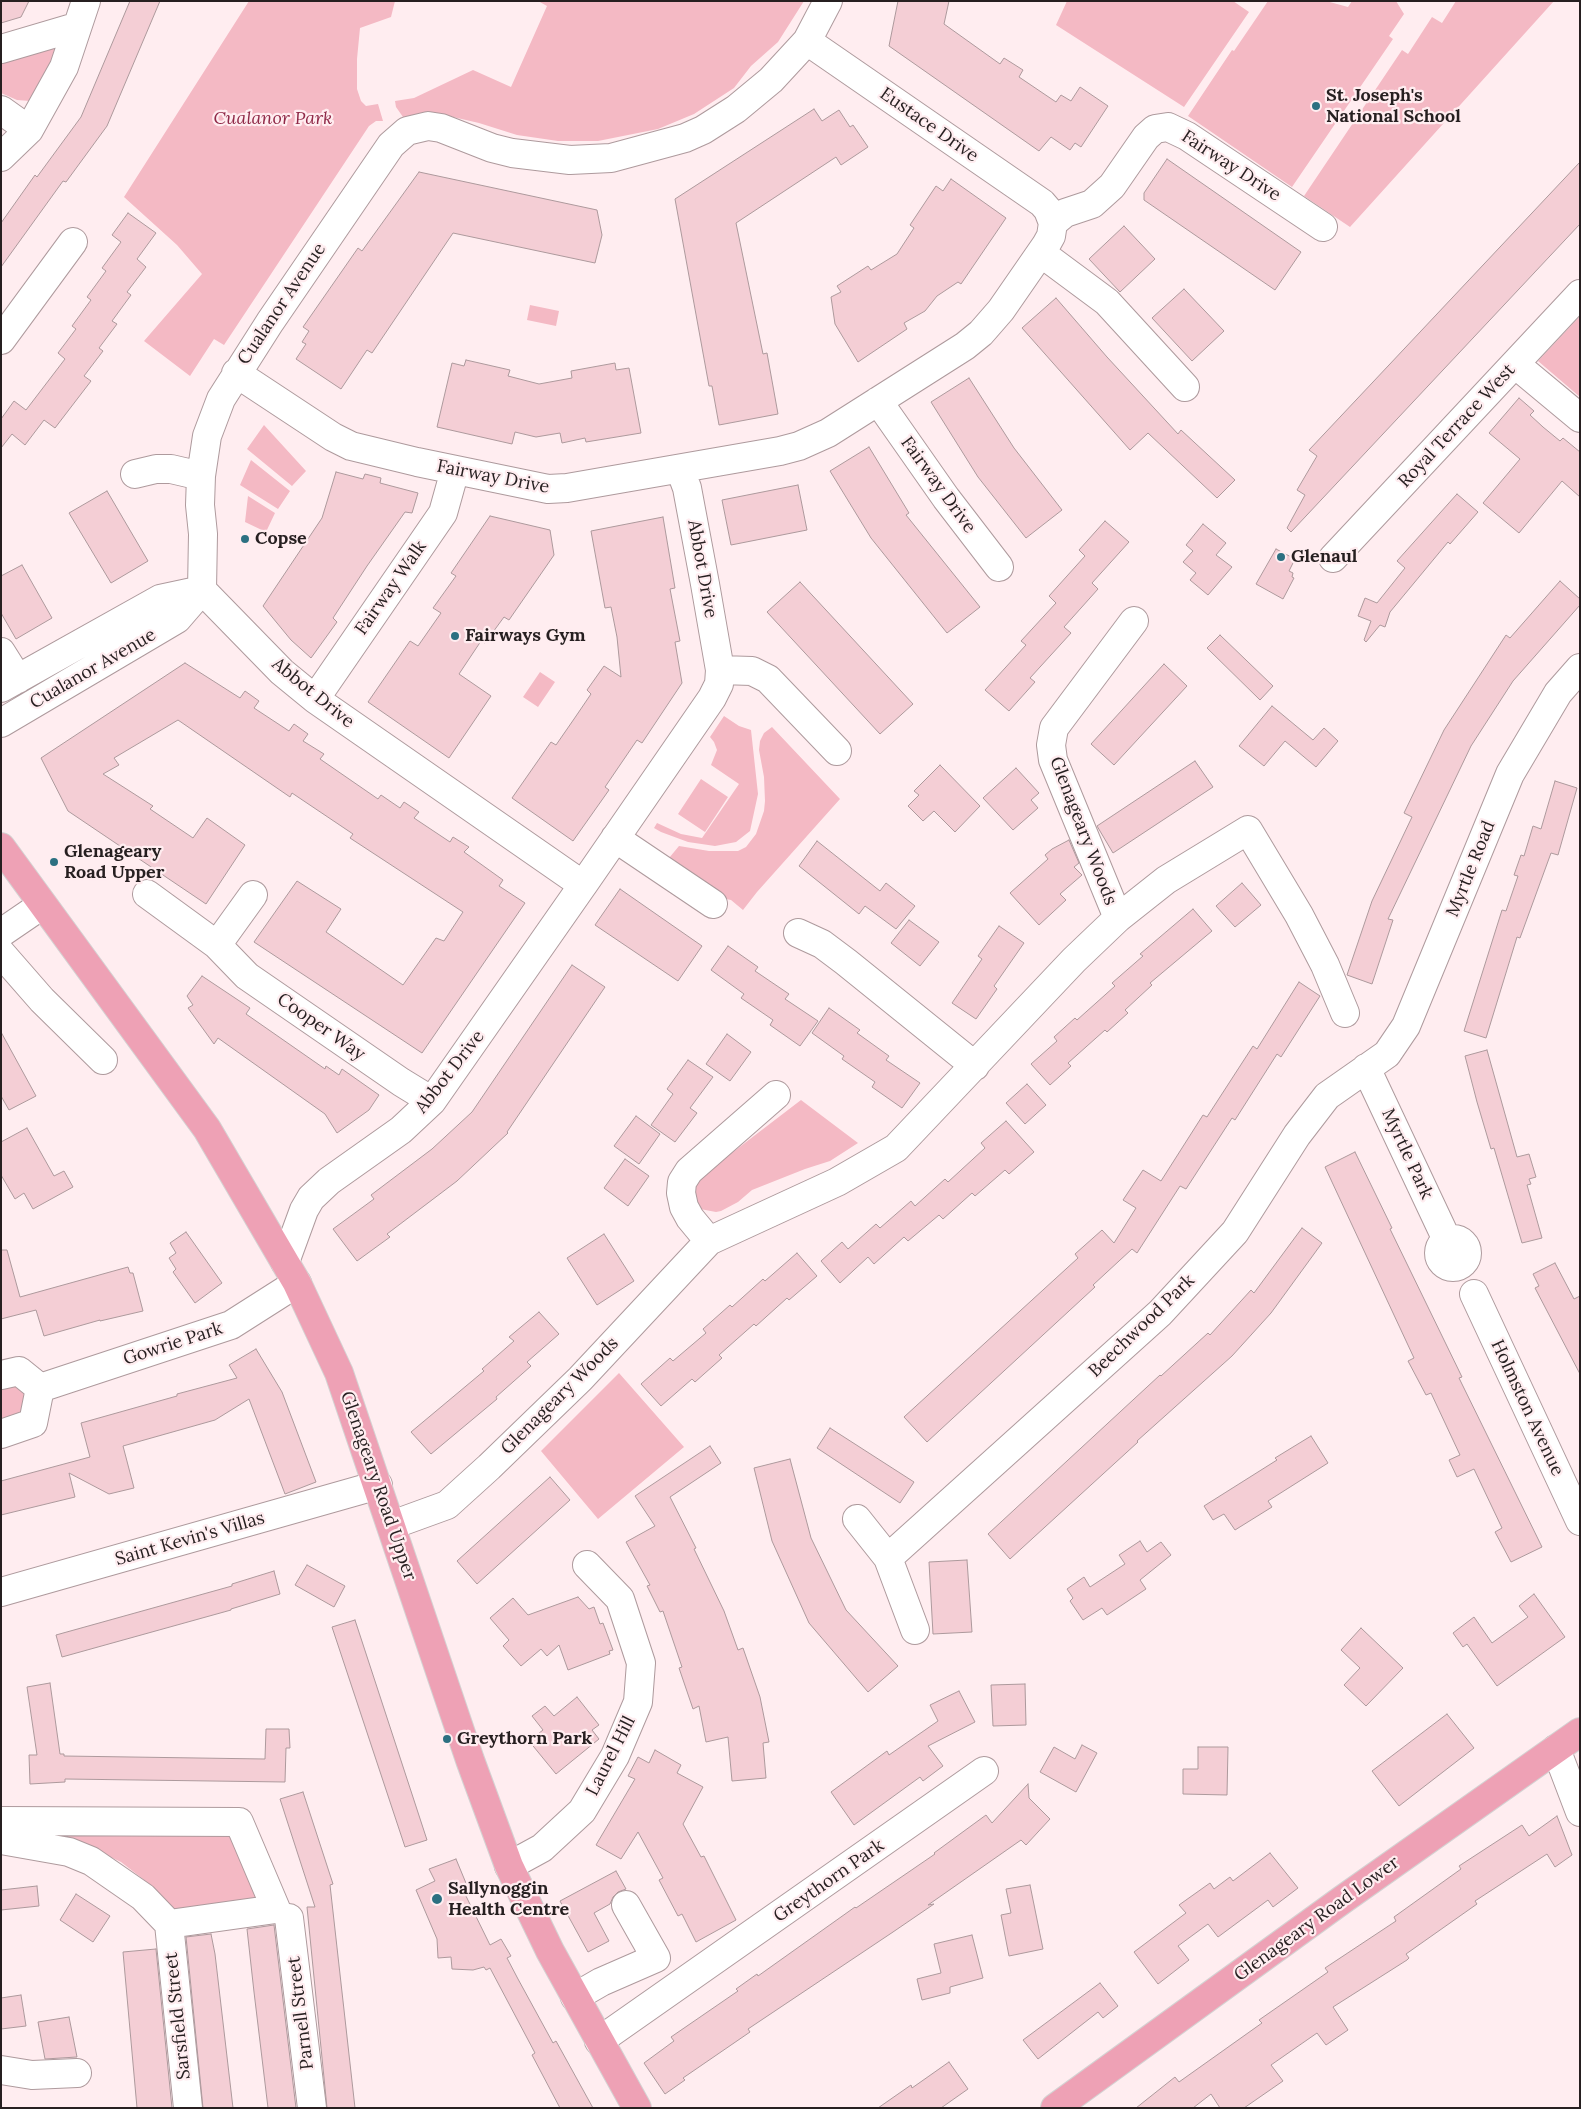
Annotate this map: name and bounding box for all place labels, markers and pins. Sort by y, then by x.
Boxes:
place label: St. Joseph's National School [1326,85,1461,128]
marker: St. Joseph's National School [1310,100,1322,112]
place label: Copse [255,528,307,550]
marker: Copse [239,533,251,545]
place label: Glenaul [1291,546,1357,568]
marker: Glenaul [1275,551,1287,563]
place label: Fairways Gym [465,625,586,647]
marker: Fairways Gym [449,630,461,642]
place label: Glenageary Road Upper [64,841,164,884]
marker: Glenageary Road Upper [48,856,60,868]
place label: Greythorn Park [457,1728,592,1750]
marker: Greythorn Park [441,1733,453,1745]
place label: Sallynoggin Health Centre [448,1878,569,1920]
marker: Sallynoggin Health Centre [430,1892,444,1906]

